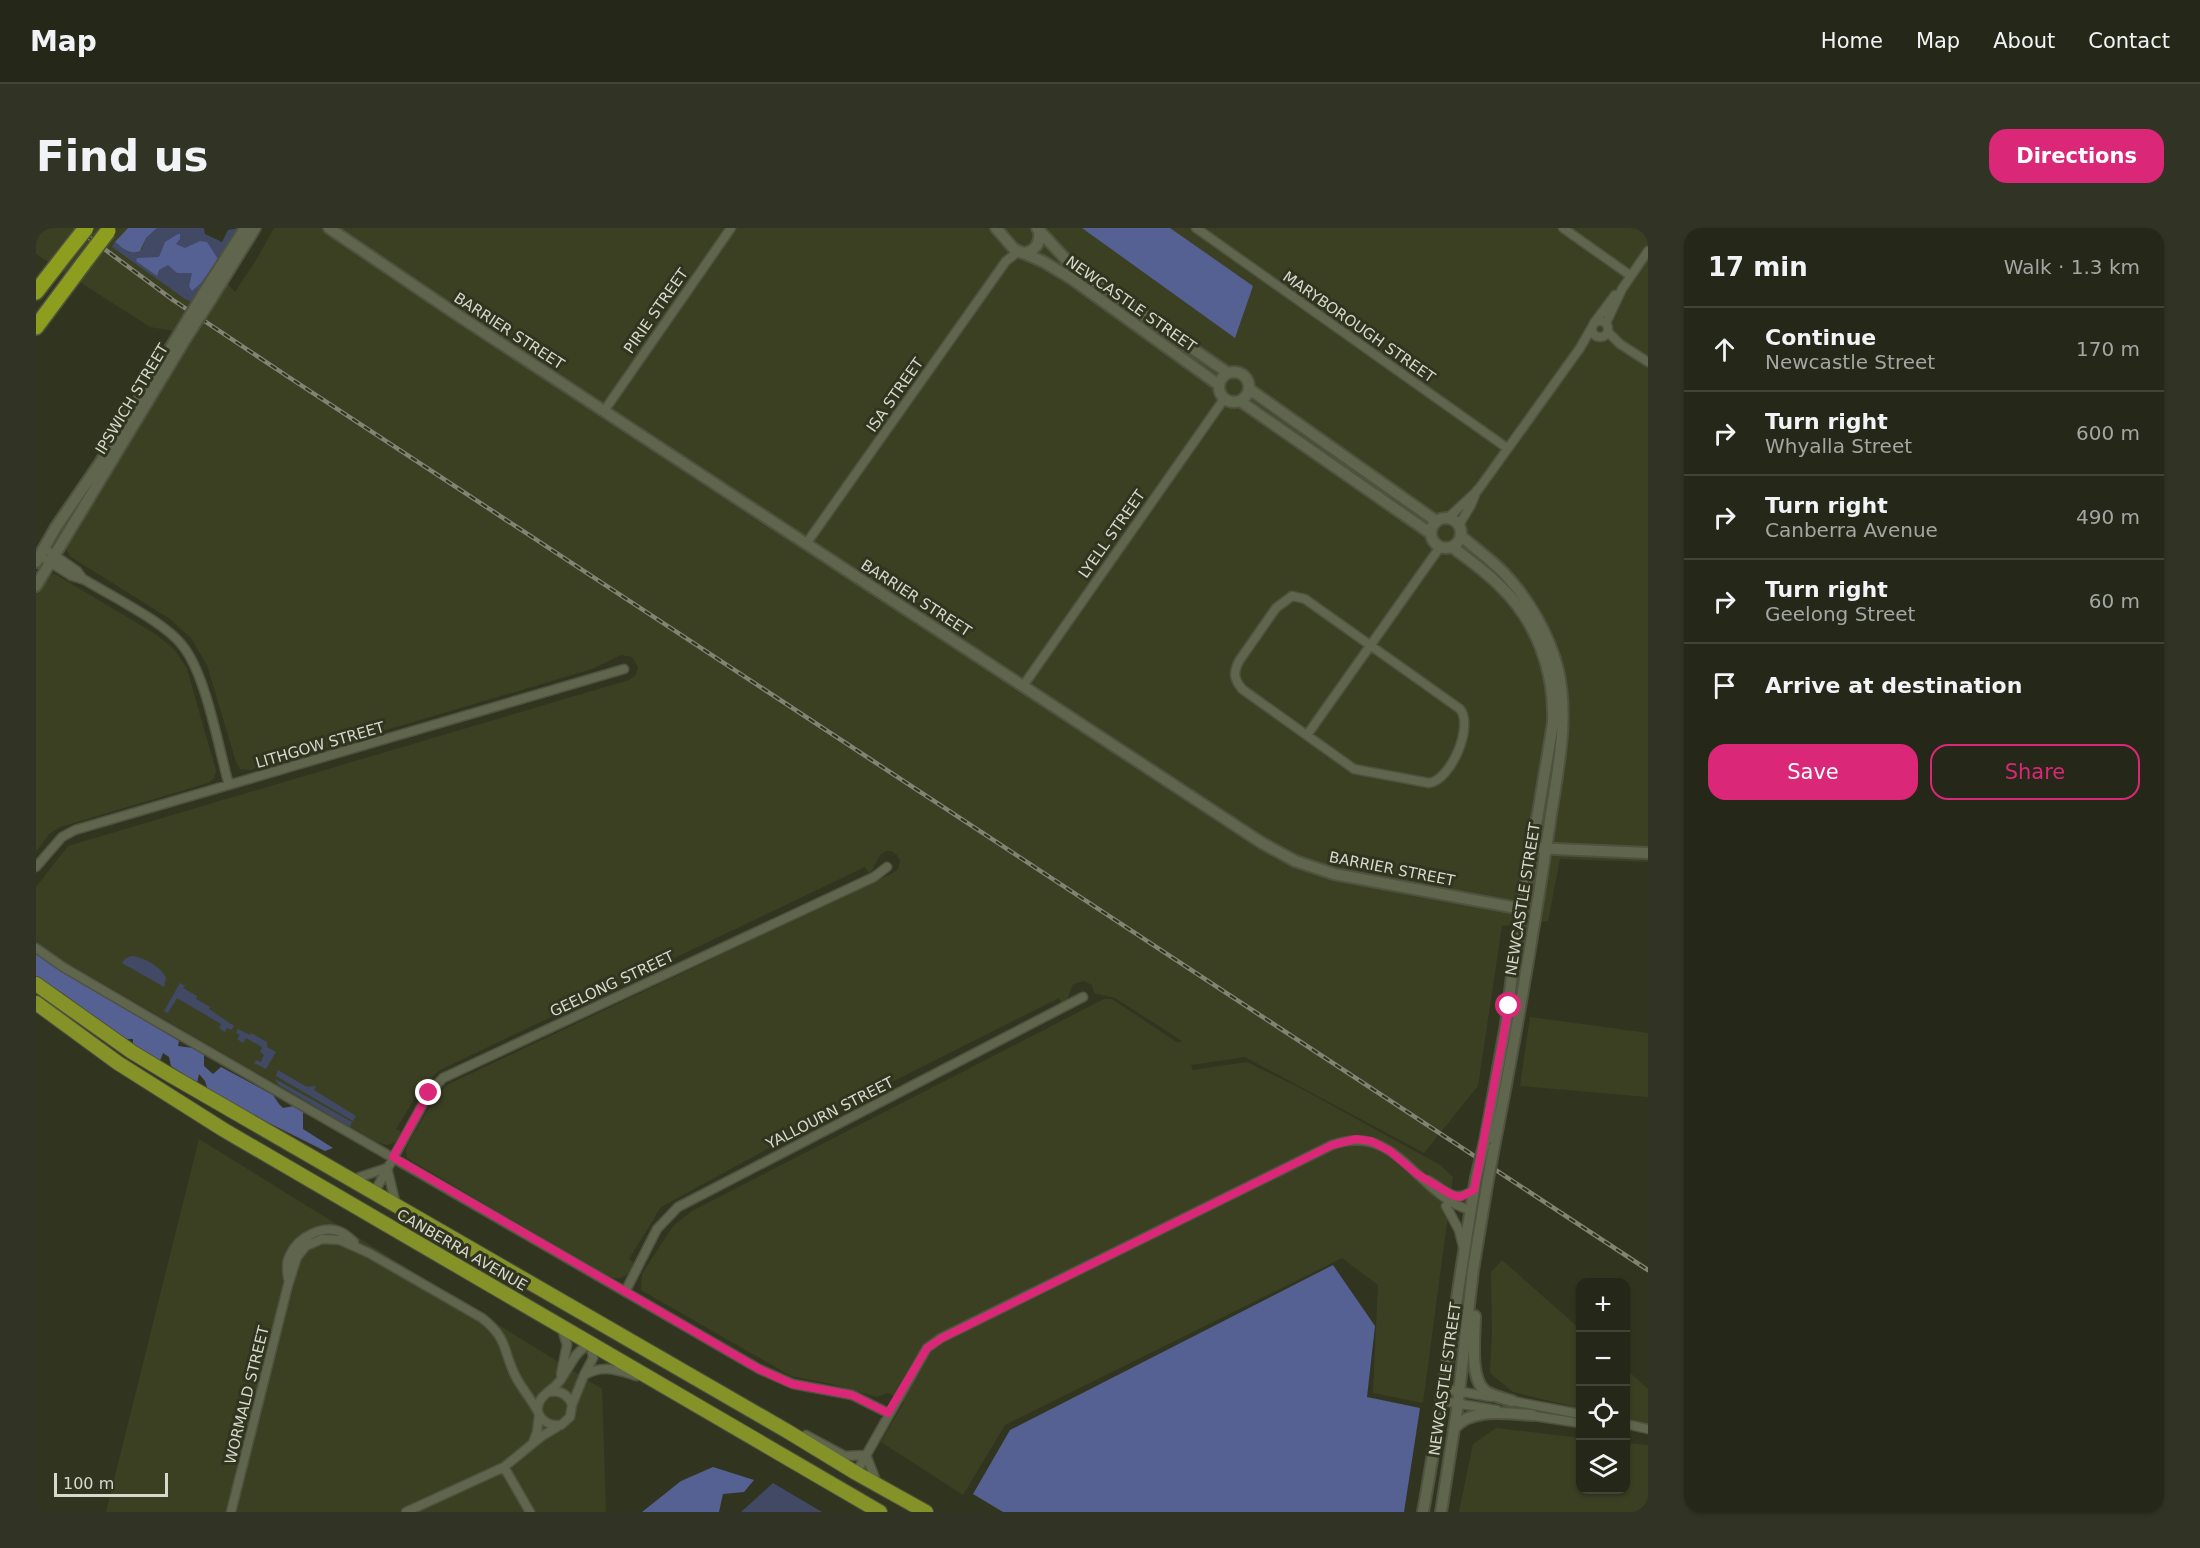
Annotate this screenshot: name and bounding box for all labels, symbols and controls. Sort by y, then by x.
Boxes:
text: Map [30,25,97,58]
text: Home [1821,29,1883,53]
text: Map [1916,29,1960,53]
text: About [1993,29,2055,53]
text: Contact [2088,29,2170,53]
button: Directions [1989,129,2164,183]
text: Find us [36,132,209,181]
street label: NEWCASTLE STREET [1062,252,1200,356]
text: 17 min [1708,252,1808,282]
text: Walk · 1.3 km [2004,255,2140,279]
street label: PIRIE STREET [620,264,692,357]
street label: MARYBOROUGH STREET [1279,267,1439,387]
street label: BARRIER STREET [451,289,568,374]
text: Continue [1765,325,1876,350]
icon: ahead [1708,333,1741,366]
text: 170 m [2076,337,2140,361]
street label: IPSWICH STREET [92,340,173,458]
text: Newcastle Street [1765,350,1935,374]
street label: ISA STREET [863,354,928,436]
text: Turn right [1765,409,1888,434]
icon: right [1708,417,1741,450]
text: 600 m [2076,421,2140,445]
text: Whyalla Street [1765,434,1912,458]
street label: LYELL STREET [1075,486,1150,582]
text: Turn right [1765,493,1888,518]
icon: right [1708,501,1741,534]
text: 490 m [2076,505,2140,529]
text: Canberra Avenue [1765,518,1938,542]
street label: BARRIER STREET [858,556,975,641]
text: Turn right [1765,577,1888,602]
icon: right [1708,585,1741,618]
text: 60 m [2089,589,2140,613]
text: Geelong Street [1765,602,1915,626]
icon: arrive [1708,669,1741,702]
text: Arrive at destination [1765,673,2022,698]
street label: LITHGOW STREET [253,718,387,772]
button: Save [1708,744,1918,800]
button: Share [1930,744,2140,800]
street label: NEWCASTLE STREET [1502,820,1544,977]
street label: BARRIER STREET [1328,848,1457,890]
street label: GEELONG STREET [547,947,678,1021]
route start [1495,992,1521,1018]
street label: YALLOURN STREET [762,1073,898,1153]
route end [415,1079,441,1105]
street label: CANBERRA AVENUE [394,1205,530,1295]
map controls [1576,1278,1630,1494]
button: + [1576,1278,1630,1332]
street label: NEWCASTLE STREET [1425,1300,1465,1457]
street label: WORMALD STREET [221,1323,273,1466]
button: − [1576,1332,1630,1386]
button: locate [1576,1386,1630,1440]
button: layers [1576,1440,1630,1494]
scale bar [54,1470,168,1498]
text: 100 m [63,1474,114,1493]

